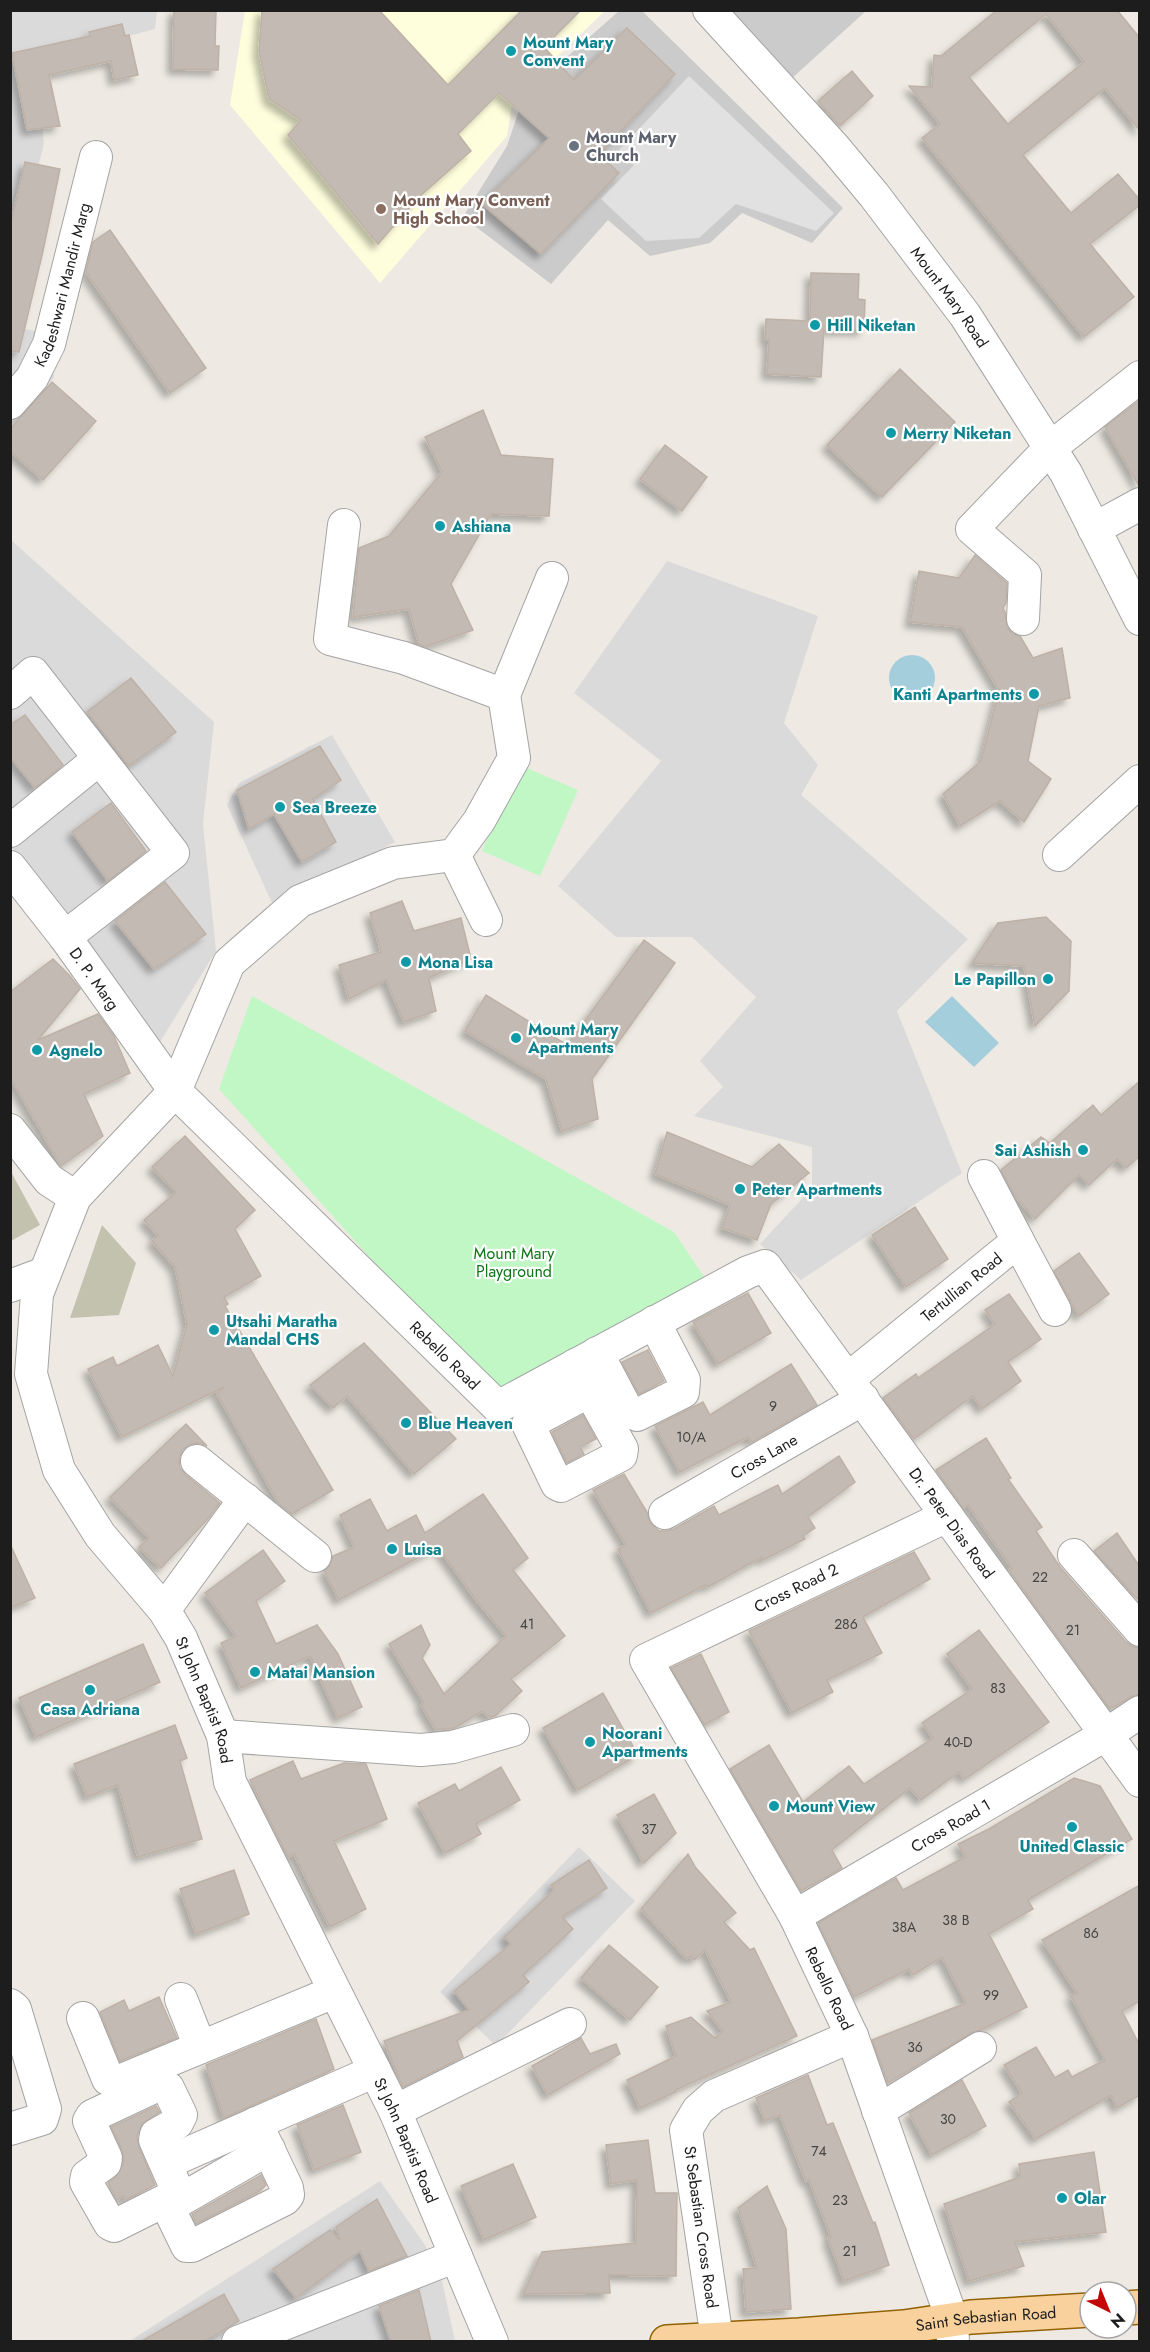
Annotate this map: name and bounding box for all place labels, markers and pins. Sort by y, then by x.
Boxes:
place label: Mount Mary Convent [523,31,614,72]
marker: Mount Mary Convent [504,44,518,58]
place label: Mount Mary Church [586,126,677,167]
marker: Mount Mary Church [567,139,581,153]
place label: Mount Mary Convent High School [393,189,550,230]
marker: Mount Mary Convent High School [374,202,388,216]
place label: Hill Niketan [827,314,916,337]
marker: Hill Niketan [808,318,822,332]
place label: Merry Niketan [903,422,1011,445]
marker: Merry Niketan [884,426,898,440]
place label: Ashiana [451,515,511,538]
marker: Ashiana [433,519,447,533]
place label: Kanti Apartments [893,683,1022,706]
marker: Kanti Apartments [1027,687,1041,701]
place label: Sea Breeze [292,796,377,819]
marker: Sea Breeze [273,800,287,814]
place label: Mona Lisa [418,951,493,974]
marker: Mona Lisa [399,955,413,969]
place label: Le Papillon [954,968,1036,991]
marker: Le Papillon [1041,972,1055,986]
place label: Mount Mary Apartments [527,1018,619,1059]
marker: Mount Mary Apartments [509,1031,523,1045]
place label: Agnelo [48,1039,103,1062]
marker: Agnelo [30,1043,44,1057]
place label: Sai Ashish [994,1139,1071,1162]
marker: Sai Ashish [1076,1143,1090,1157]
place label: Peter Apartments [752,1178,882,1201]
marker: Peter Apartments [733,1182,747,1196]
place label: Utsahi Maratha Mandal CHS [226,1310,337,1351]
marker: Utsahi Maratha Mandal CHS [207,1323,221,1337]
place label: Blue Heaven [418,1412,513,1435]
marker: Blue Heaven [399,1416,413,1430]
place label: Luisa [404,1538,442,1561]
marker: Luisa [385,1542,399,1556]
place label: Matai Mansion [267,1661,375,1684]
marker: Matai Mansion [248,1665,262,1679]
marker: Casa Adriana [83,1683,97,1697]
place label: Casa Adriana [40,1698,140,1721]
place label: Noorani Apartments [601,1722,688,1763]
marker: Noorani Apartments [583,1735,597,1749]
place label: Mount View [786,1795,876,1818]
marker: Mount View [767,1799,781,1813]
marker: United Classic [1065,1820,1079,1834]
place label: United Classic [1020,1835,1125,1858]
place label: Olar [1074,2187,1107,2210]
marker: Olar [1055,2191,1069,2205]

